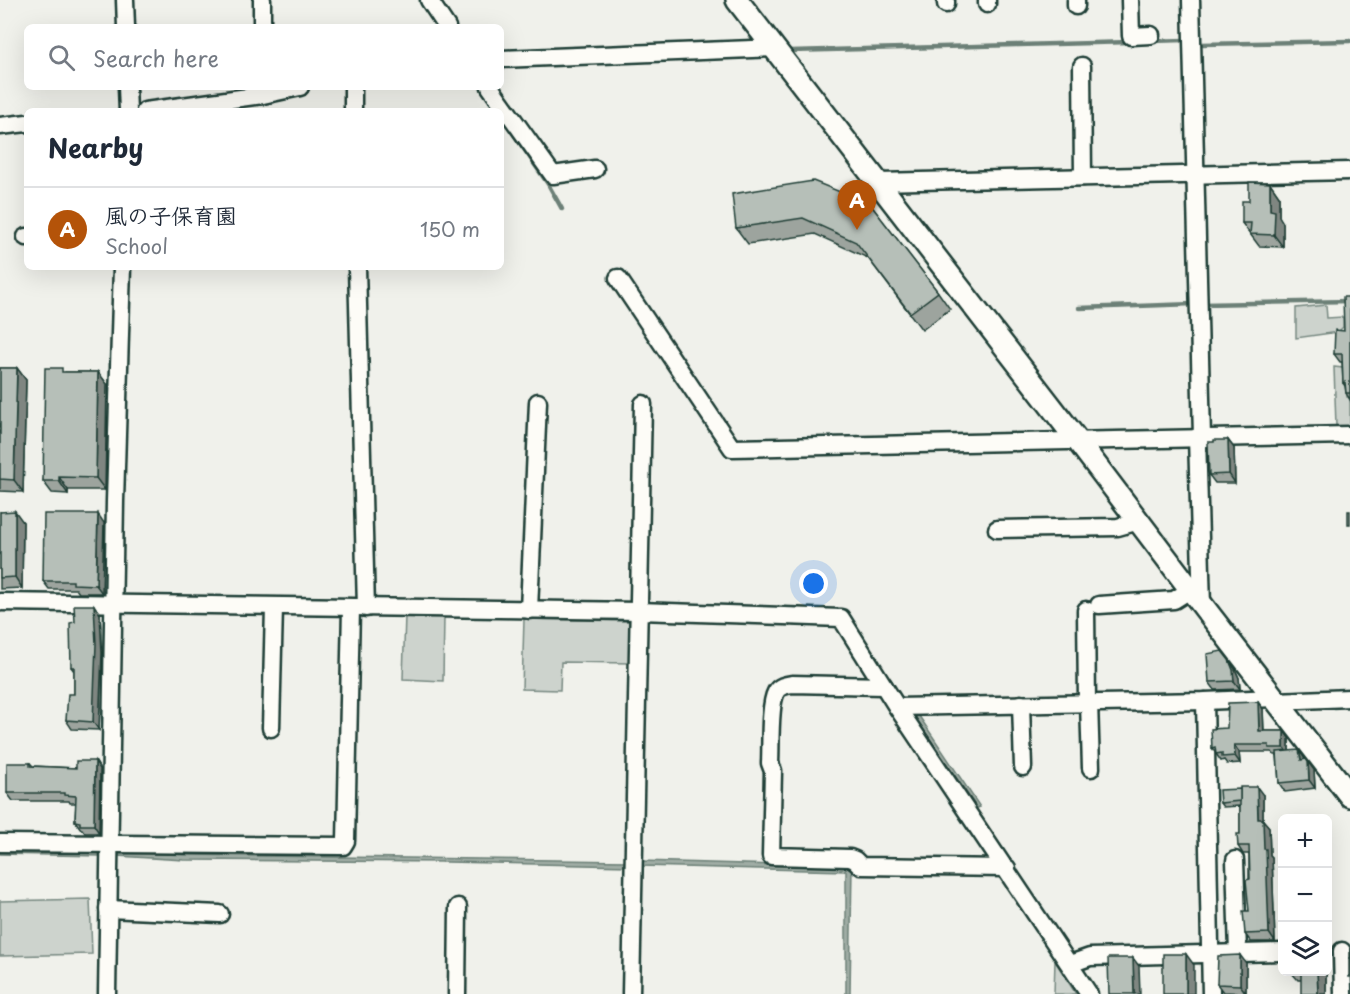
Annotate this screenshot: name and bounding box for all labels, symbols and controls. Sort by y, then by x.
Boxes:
search box [24,24,504,90]
icon: search [45,41,78,74]
text: Search here [93,41,219,74]
text: Nearby [48,128,143,167]
pin: A [838,180,876,230]
text: 風の子保育園 [105,198,237,231]
text: A [60,214,75,244]
text: 150 m [420,214,480,244]
text: School [105,231,168,261]
your location [799,569,828,598]
map controls [1278,814,1332,976]
button: + [1278,814,1332,868]
button: − [1278,868,1332,922]
button: layers [1278,922,1332,976]

